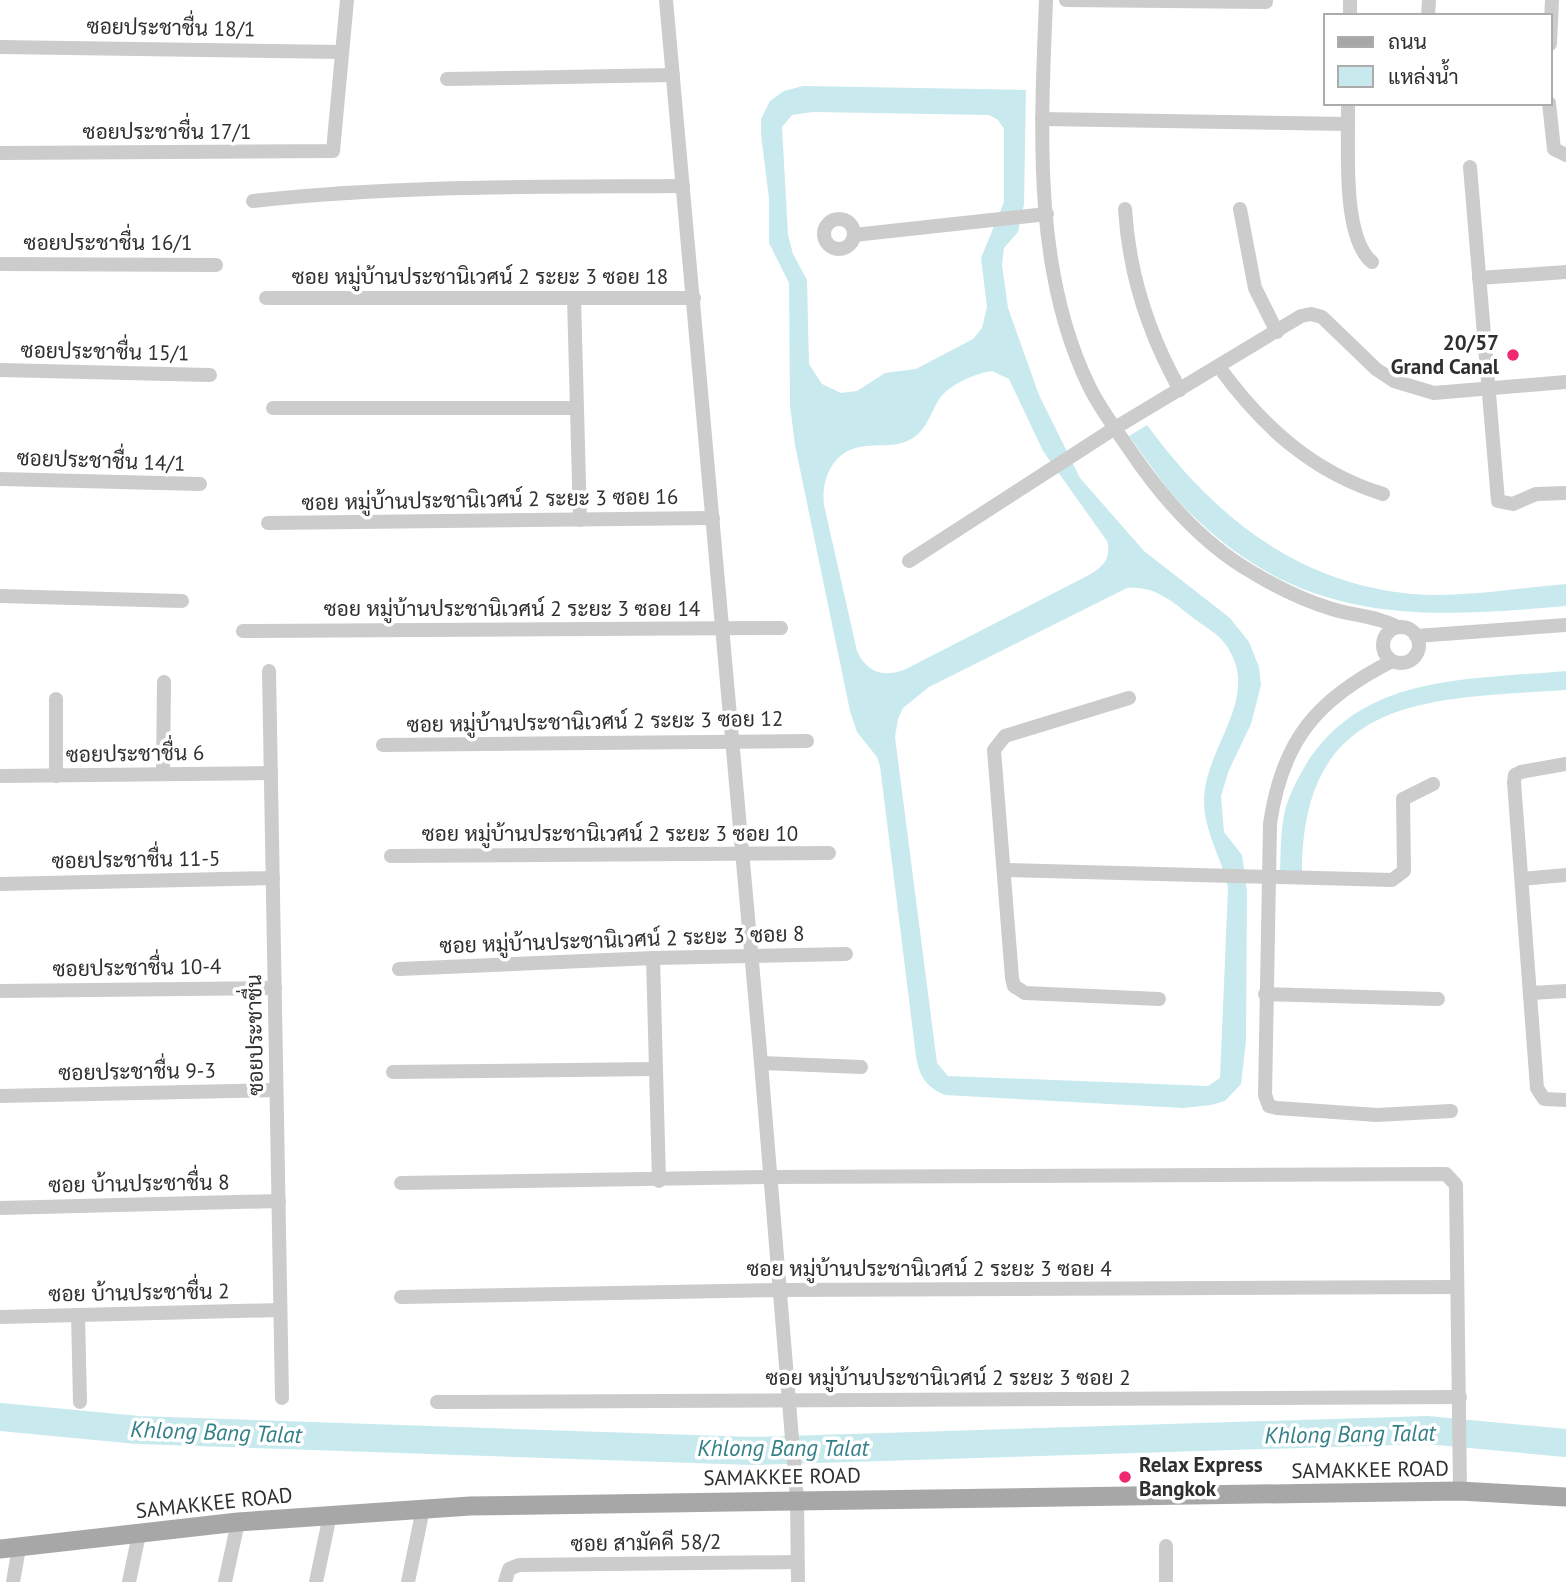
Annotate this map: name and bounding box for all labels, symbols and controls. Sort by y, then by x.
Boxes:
street label: ซอยประชาชื่น 18/1 [86,7,256,42]
legend [1324,14,1552,105]
text: ถนน [1388,28,1427,55]
text: แหล่งน้ำ [1388,59,1459,90]
street label: ซอยประชาชื่น 17/1 [83,112,251,145]
street label: ซอยประชาชื่น 16/1 [24,223,192,256]
street label: ซอย หมู่บ้านประชานิเวศน์ 2 ระยะ 3 ซอย 18 [292,263,668,292]
place label: 20/57 Grand Canal [1391,329,1500,380]
street label: ซอยประชาชื่น 15/1 [20,331,190,366]
marker: 20/57 Grand Canal [1505,347,1521,363]
street label: ซอยประชาชื่น 14/1 [16,438,186,477]
street label: ซอย หมู่บ้านประชานิเวศน์ 2 ระยะ 3 ซอย 16 [301,483,679,518]
street label: ซอย หมู่บ้านประชานิเวศน์ 2 ระยะ 3 ซอย 14 [324,595,700,624]
street label: ซอย หมู่บ้านประชานิเวศน์ 2 ระยะ 3 ซอย 12 [406,705,784,740]
street label: ซอยประชาชื่น 6 [65,733,204,768]
street label: ซอย หมู่บ้านประชานิเวศน์ 2 ระยะ 3 ซอย 10 [422,820,798,849]
street label: ซอยประชาชื่น 11-5 [51,839,221,874]
street label: ซอย หมู่บ้านประชานิเวศน์ 2 ระยะ 3 ซอย 8 [439,920,805,961]
street label: ซอยประชาชื่น 10-4 [52,947,222,982]
street label: ซอยประชาชื่น [234,974,269,1096]
street label: ซอยประชาชื่น 9-3 [58,1051,216,1086]
street label: ซอย บ้านประชาชื่น 8 [48,1162,230,1199]
street label: ซอย หมู่บ้านประชานิเวศน์ 2 ระยะ 3 ซอย 4 [746,1255,1112,1284]
street label: ซอย บ้านประชาชื่น 2 [48,1271,230,1308]
street label: ซอย หมู่บ้านประชานิเวศน์ 2 ระยะ 3 ซอย 2 [765,1364,1131,1393]
water label: Khlong Bang Talat [130,1414,304,1449]
water label: Khlong Bang Talat [1264,1417,1438,1449]
water label: Khlong Bang Talat [697,1433,870,1462]
place label: Relax Express Bangkok [1139,1451,1263,1502]
street label: SAMAKKEE ROAD [1291,1455,1449,1484]
street label: SAMAKKEE ROAD [703,1462,861,1491]
marker: Relax Express Bangkok [1117,1469,1133,1485]
street label: SAMAKKEE ROAD [134,1481,294,1524]
street label: ซอย สามัคคี 58/2 [570,1528,722,1557]

